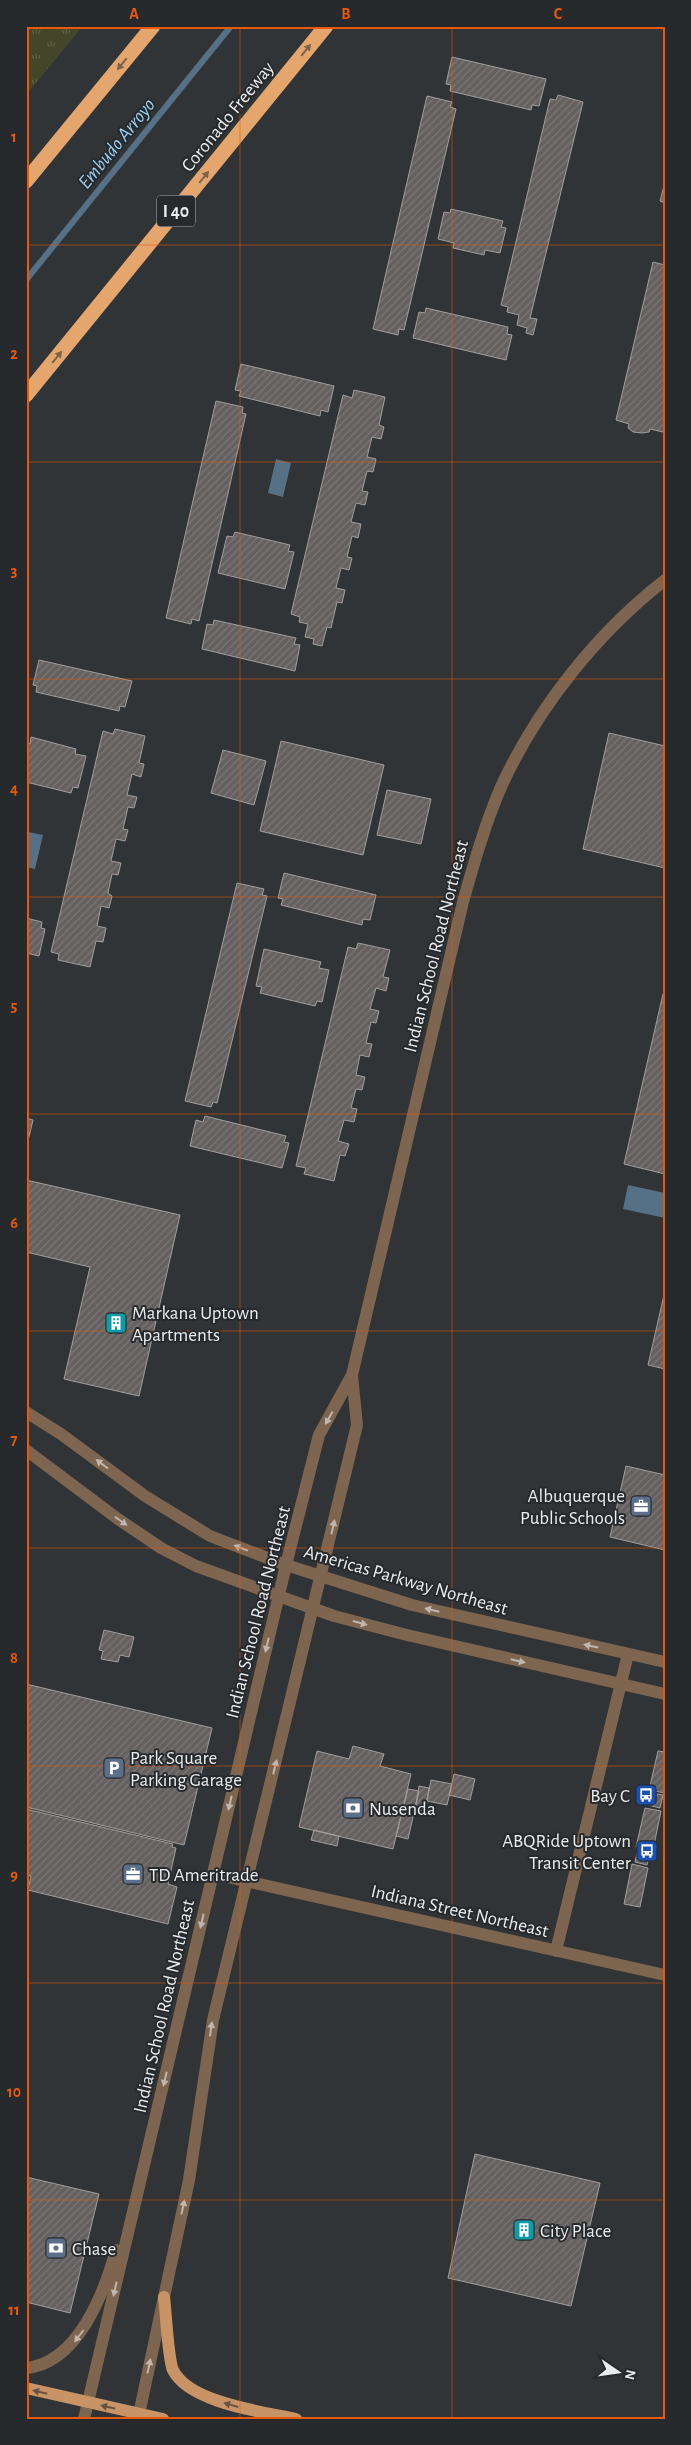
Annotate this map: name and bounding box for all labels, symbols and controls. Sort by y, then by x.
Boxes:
text: A [129,6,139,22]
text: B [341,6,351,22]
text: C [554,6,563,22]
one-way arrow [301,44,312,57]
one-way arrow [117,57,128,70]
street label: Coronado Freeway [178,58,278,175]
water label: Embudo Arroyo [75,95,159,193]
text: 1 [11,129,17,145]
one-way arrow [198,170,209,183]
road number: I 40 [157,196,195,227]
text: 2 [10,346,18,362]
one-way arrow [51,351,62,363]
text: 3 [11,563,18,579]
text: 4 [10,781,18,797]
street label: Indian School Road Northeast [401,838,472,1055]
text: 5 [11,998,18,1014]
text: 6 [10,1215,18,1231]
place label: Markana Uptown Apartments [132,1304,259,1345]
building icon: Markana Uptown Apartments [104,1311,128,1335]
one-way arrow [324,1411,333,1424]
text: 7 [11,1432,18,1448]
one-way arrow [96,1459,109,1470]
place label: Albuquerque Public Schools [520,1487,625,1528]
office icon: Albuquerque Public Schools [629,1494,653,1518]
street label: Indian School Road Northeast [223,1504,294,1721]
one-way arrow [114,1516,128,1526]
one-way arrow [329,1520,337,1535]
street label: Americas Parkway Northeast [302,1542,510,1619]
one-way arrow [233,1544,248,1551]
one-way arrow [425,1606,440,1614]
one-way arrow [353,1619,368,1627]
one-way arrow [263,1637,271,1652]
one-way arrow [583,1642,598,1650]
text: 8 [10,1650,18,1666]
one-way arrow [511,1657,526,1665]
place label: Park Square Parking Garage [130,1749,242,1790]
parking icon: Park Square Parking Garage [102,1756,126,1780]
one-way arrow [271,1759,279,1774]
bus stop icon: Bay C [634,1783,658,1807]
place label: Bay C [590,1787,630,1806]
one-way arrow [226,1796,234,1811]
bank icon: Nusenda [341,1796,365,1820]
place label: Nusenda [369,1800,436,1819]
place label: ABQRide Uptown Transit Center [502,1832,631,1873]
bus stop icon: ABQRide Uptown Transit Center [635,1839,659,1863]
office icon: TD Ameritrade [121,1862,145,1886]
place label: TD Ameritrade [149,1866,259,1885]
text: 9 [10,1867,18,1883]
street label: Indiana Street Northeast [369,1882,550,1941]
street label: Indian School Road Northeast [131,1898,198,2115]
one-way arrow [198,1914,206,1929]
one-way arrow [208,2021,216,2037]
one-way arrow [161,2072,169,2087]
text: 10 [7,2084,21,2100]
one-way arrow [179,2199,187,2214]
building icon: City Place [512,2218,536,2242]
place label: City Place [540,2222,611,2241]
bank icon: Chase [44,2236,68,2260]
place label: Chase [72,2240,116,2259]
one-way arrow [111,2281,119,2296]
text: 11 [8,2302,20,2318]
one-way arrow [73,2329,84,2342]
north arrow [594,2348,644,2398]
one-way arrow [145,2358,153,2373]
text: N [622,2368,638,2381]
one-way arrow [32,2387,47,2395]
one-way arrow [224,2400,239,2408]
one-way arrow [101,2403,116,2411]

